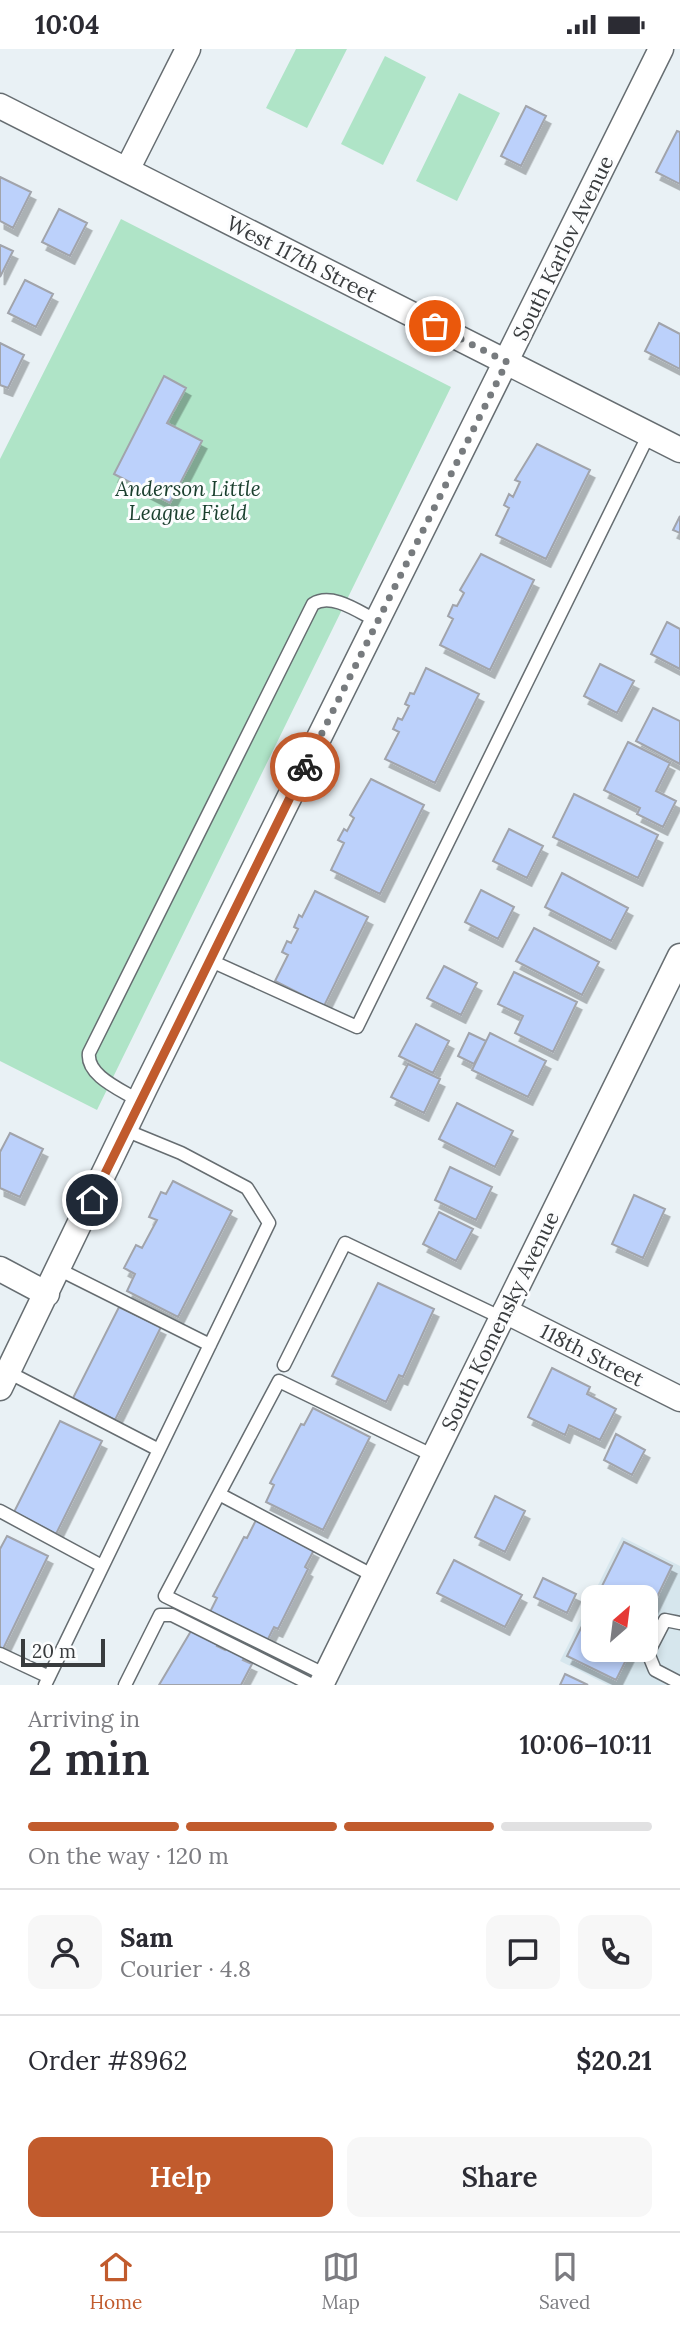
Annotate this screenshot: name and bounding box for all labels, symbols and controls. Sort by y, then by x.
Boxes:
text: 10:04 [35,8,99,41]
street label: South Karlov Avenue [506,151,620,345]
street label: West 117th Street [222,209,383,309]
pin [405,296,465,356]
icon: bag [416,307,454,345]
park label: Anderson Little League Field [114,475,261,526]
courier [270,732,340,802]
icon: bike [286,748,324,786]
pin [62,1170,122,1230]
icon: home [73,1181,111,1219]
street label: South Komensky Avenue [435,1207,565,1435]
street label: 118th Street [536,1317,649,1393]
north arrow [581,1585,658,1663]
map controls [581,1585,658,1662]
scale bar [21,1636,105,1668]
text: 20 m [32,1639,76,1663]
text: Arriving in [28,1704,140,1733]
text: 10:06–10:11 [519,1728,652,1761]
text: 2 min [28,1729,150,1788]
text: On the way · 120 m [28,1841,229,1870]
button: person [28,1915,102,1989]
button: chat [486,1915,560,1989]
button: phone [578,1915,652,1989]
text: Sam [120,1921,173,1954]
text: Courier · 4.8 [120,1954,251,1983]
text: Order #8962 [28,2044,187,2077]
text: $20.21 [576,2044,652,2077]
button: Help [28,2137,333,2217]
button: Share [347,2137,652,2217]
tab: Home [90,2248,142,2314]
tab: Map [321,2248,360,2314]
tab: Saved [539,2248,590,2314]

